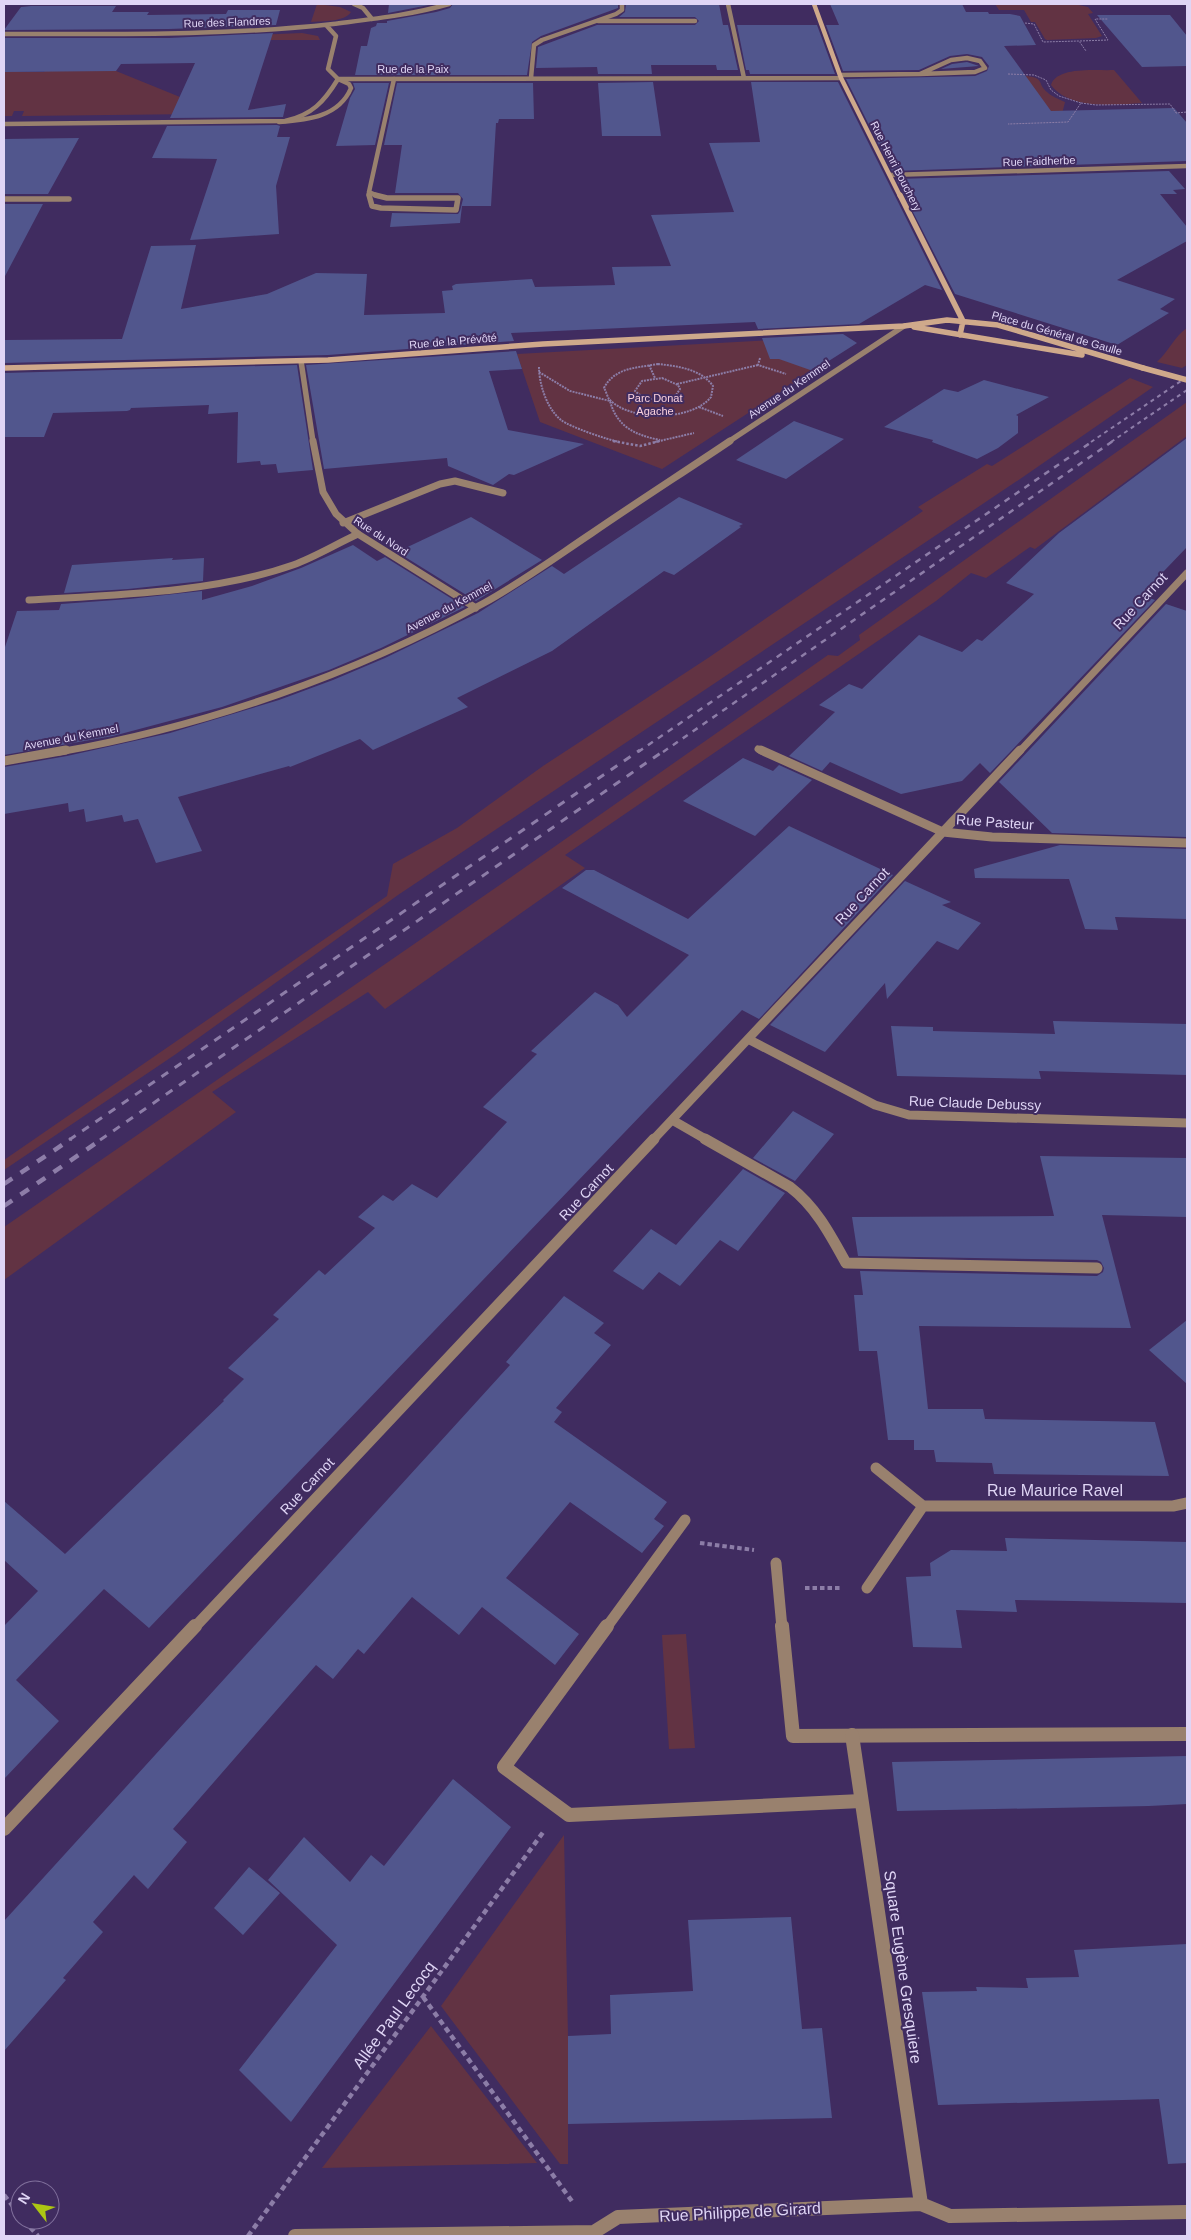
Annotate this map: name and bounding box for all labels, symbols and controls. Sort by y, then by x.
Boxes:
street label: Rue des Flandres [183,14,271,30]
street label: Rue de la Paix [377,63,449,75]
street label: Rue Henri Bouchery [868,119,924,213]
street label: Rue Faidherbe [1002,154,1076,168]
street label: Place du Général de Gaulle [990,309,1124,357]
street label: Rue de la Prévôté [409,331,497,351]
street label: Avenue du Kemmel [746,357,832,421]
park label: Parc Donat Agache [627,392,683,417]
street label: Rue du Nord [352,514,410,558]
street label: Rue Carnot [1110,569,1170,633]
street label: Avenue du Kemmel [404,579,494,635]
street label: Avenue du Kemmel [23,722,119,752]
street label: Rue Pasteur [956,811,1035,833]
street label: Rue Carnot [832,864,892,928]
street label: Rue Claude Debussy [909,1093,1041,1113]
street label: Rue Carnot [556,1160,616,1224]
street label: Rue Carnot [277,1454,337,1518]
street label: Rue Maurice Ravel [987,1482,1123,1499]
street label: Square Eugène Gresquiere [881,1869,925,2065]
street label: Allée Paul Lecocq [349,1958,439,2072]
north arrow [10,2180,60,2230]
text: N [14,2190,33,2207]
street label: Rue Philippe de Girard [659,2199,821,2225]

